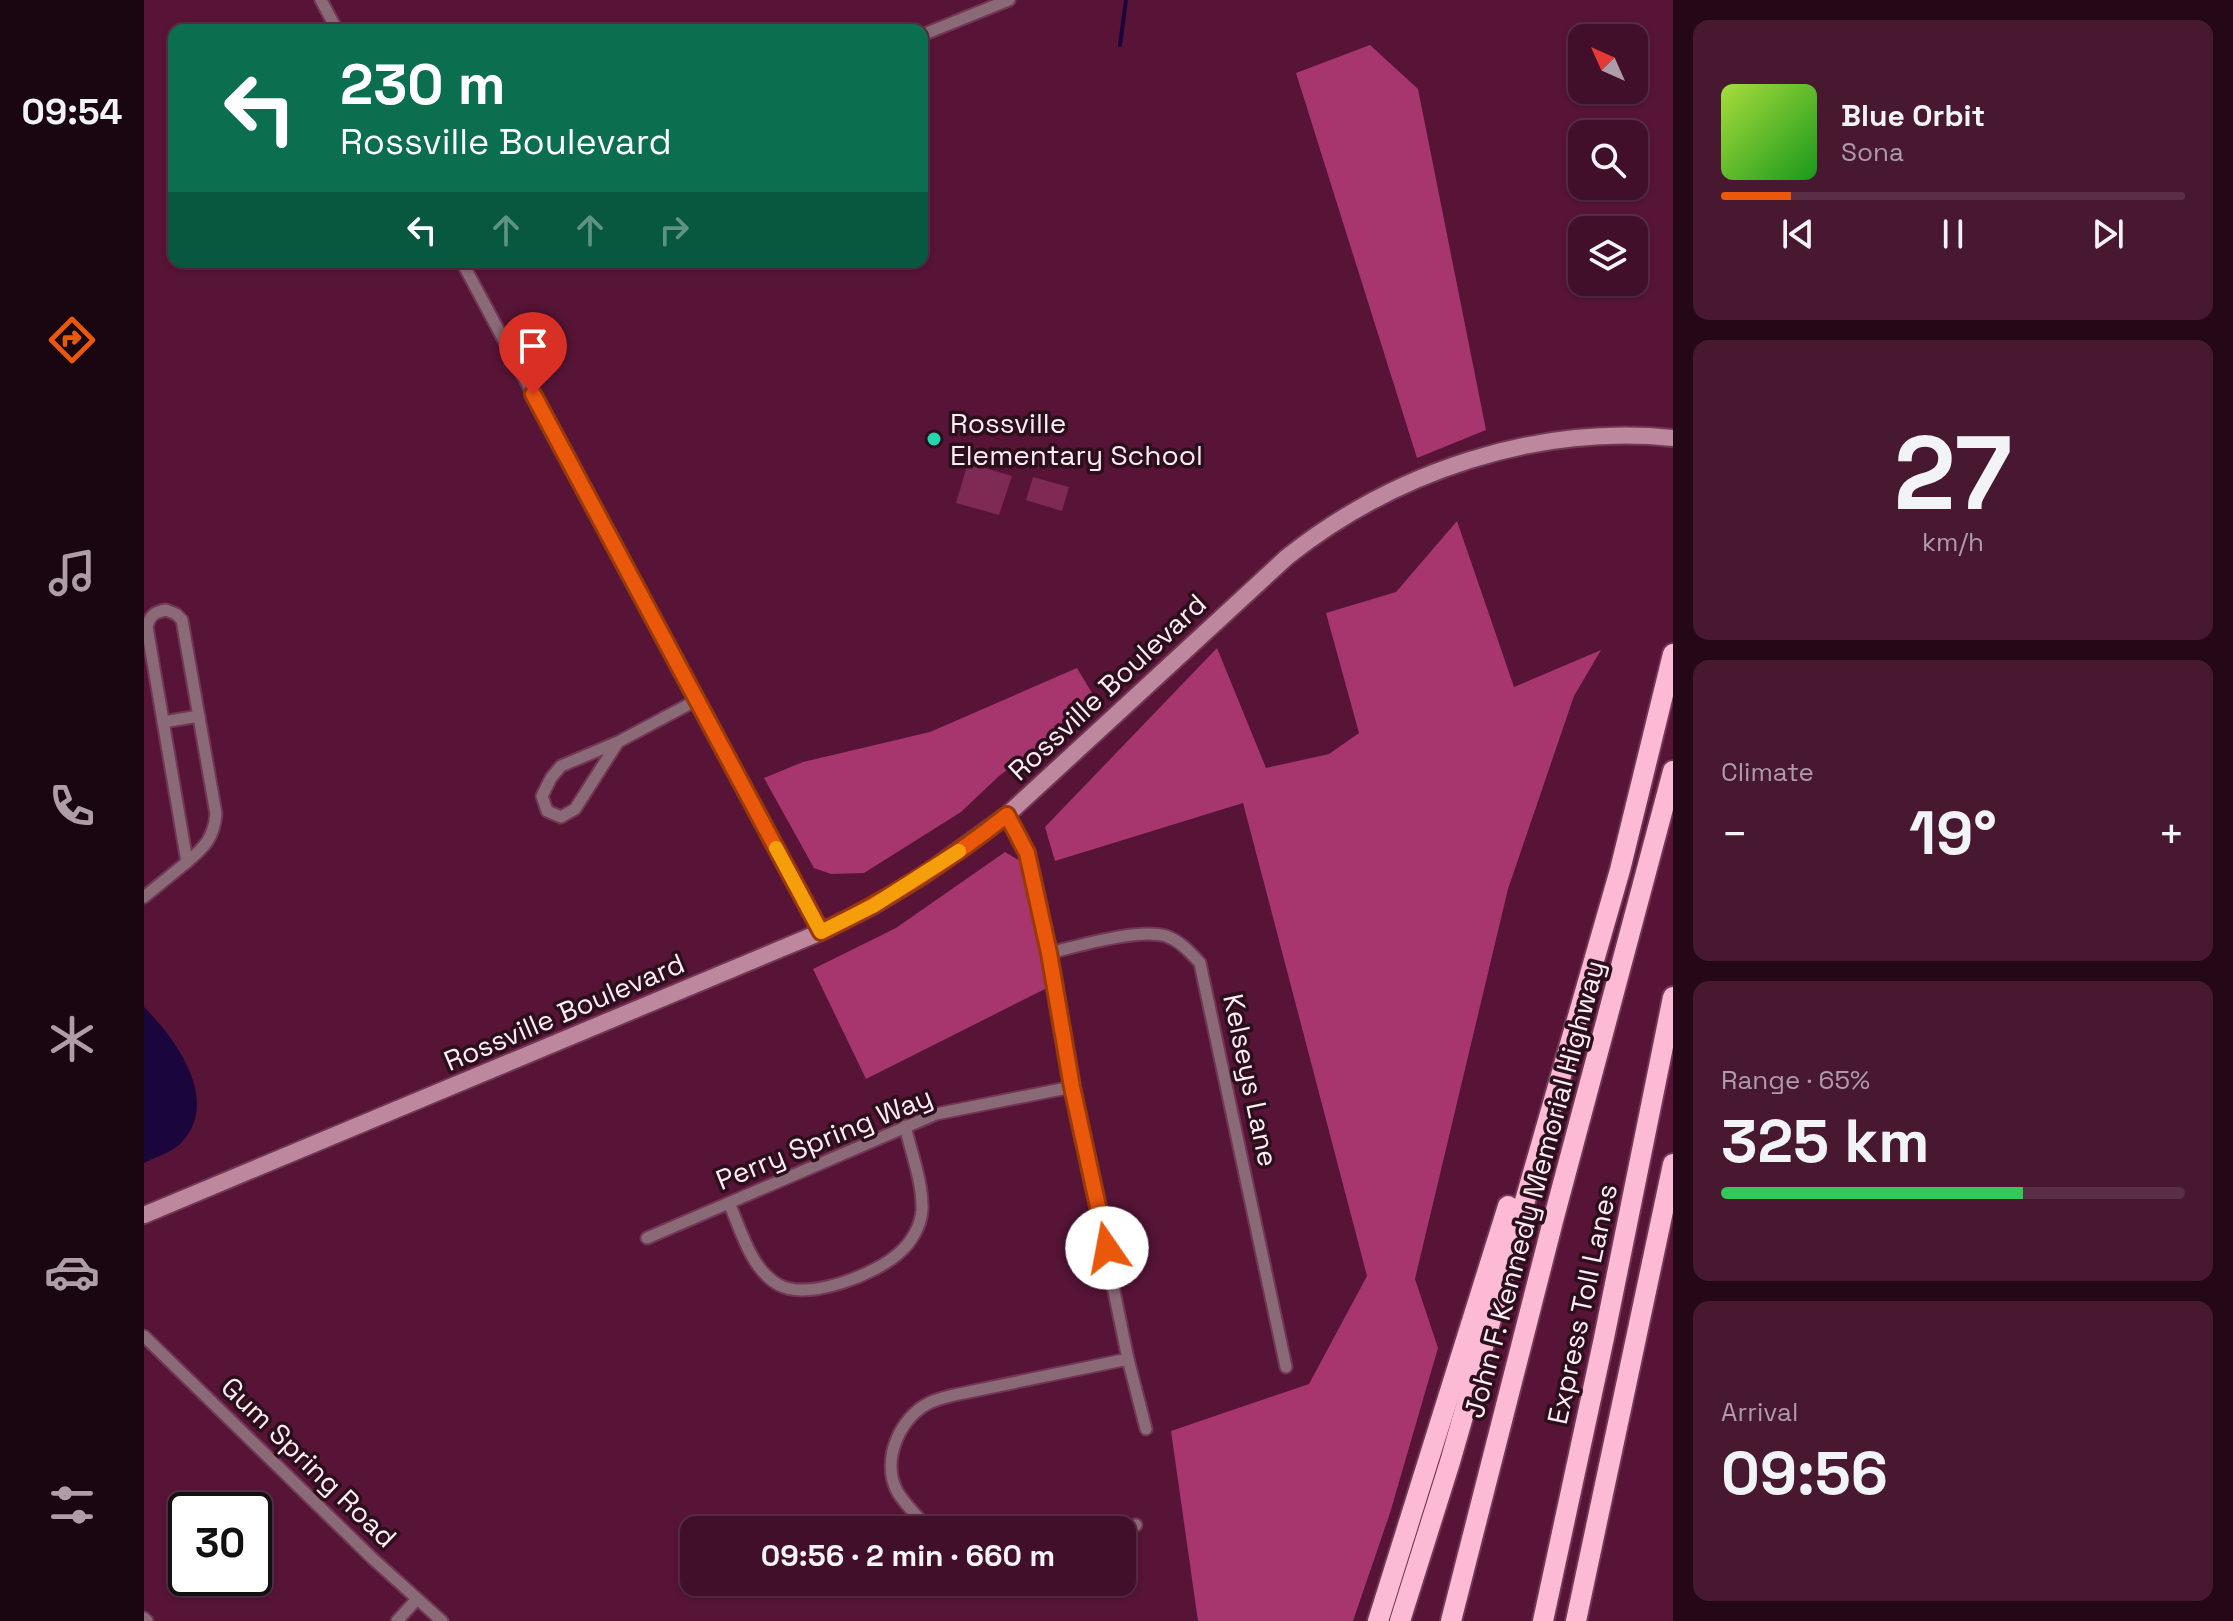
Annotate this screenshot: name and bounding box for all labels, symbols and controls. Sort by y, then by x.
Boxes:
north arrow [1568,24,1648,104]
map controls [1568,24,1648,296]
text: 230 m [340,49,506,120]
icon: left [208,56,312,160]
text: 09:54 [22,89,122,135]
text: Blue Orbit [1841,96,1985,135]
text: Rossville Boulevard [340,119,672,165]
button: search [1568,120,1648,200]
text: Sona [1841,135,1904,169]
icon: left [400,208,444,252]
icon: ahead [484,208,528,252]
icon: ahead [568,208,612,252]
icon: right [652,208,696,252]
icon: previous [1776,212,1820,256]
icon: pause [1931,212,1975,256]
icon: next [2086,212,2130,256]
button: layers [1568,216,1648,296]
icon: directions [44,312,100,368]
pin [499,312,567,394]
icon: arrive [511,324,555,368]
place label: Rossville Elementary School [950,405,1203,473]
text: 27 [1894,407,2012,539]
marker: Rossville Elementary School [925,430,943,448]
text: km/h [1922,525,1984,559]
icon: music [44,545,100,601]
street label: Rossville Boulevard [1000,586,1214,788]
text: Climate [1721,755,1814,789]
icon: phone [44,778,100,834]
text: 19° [1909,795,1997,872]
text: − [1721,806,1748,862]
text: + [2158,806,2185,862]
street label: Rossville Boulevard [438,945,690,1079]
street label: John F. Kennedy Memorial Highway [1455,956,1613,1422]
street label: Kelseys Lane [1215,990,1287,1170]
icon: climate [44,1011,100,1067]
text: Range · 65% [1721,1063,1870,1097]
street label: Perry Spring Way [711,1078,937,1198]
text: 325 km [1721,1103,1929,1180]
street label: Express Toll Lanes [1539,1181,1625,1427]
position arrow [1065,1206,1149,1290]
icon: car [44,1244,100,1300]
street label: Gum Spring Road [214,1369,404,1555]
text: Arrival [1721,1395,1798,1429]
text: 09:56 [1721,1435,1888,1512]
icon: filters [44,1477,100,1533]
speed limit sign: 30 [168,1492,272,1596]
text: 09:56 · 2 min · 660 m [761,1536,1055,1575]

